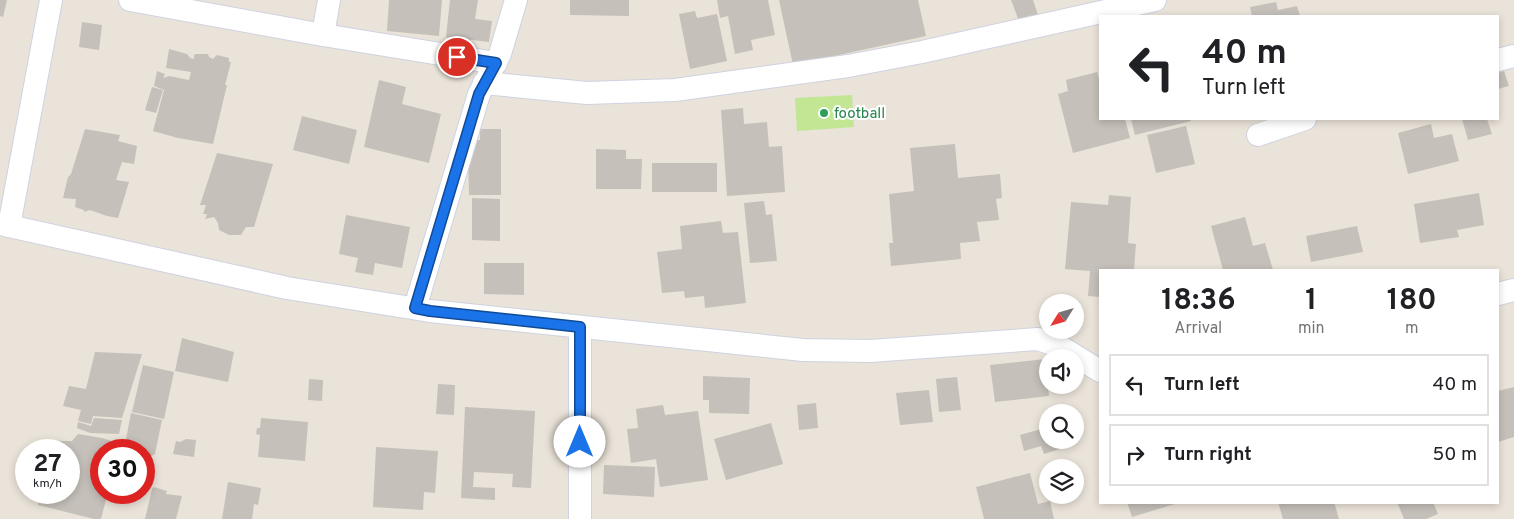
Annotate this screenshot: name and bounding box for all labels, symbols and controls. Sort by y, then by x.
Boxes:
text: 40 m [1202,32,1287,76]
icon: left [1119,35,1184,100]
pin [436,36,478,78]
icon: arrive [443,43,471,71]
text: Turn left [1202,75,1285,102]
place label: football [834,105,885,124]
marker: football [818,107,830,119]
text: 18:36 [1161,283,1236,320]
text: 1 [1305,283,1317,320]
text: 180 [1387,283,1437,320]
north arrow [1039,294,1084,339]
map controls [1039,294,1084,504]
text: Arrival [1175,319,1222,339]
text: min [1298,319,1325,339]
text: m [1405,319,1419,339]
button: sound [1039,349,1084,394]
icon: left [1121,371,1149,399]
text: Turn left [1164,373,1240,397]
text: 40 m [1432,373,1477,397]
button: search [1039,404,1084,449]
position arrow [553,415,605,467]
speed limit sign: 30 [90,439,155,504]
icon: right [1121,441,1149,469]
text: Turn right [1164,443,1252,467]
text: 50 m [1432,443,1477,467]
text: 27 [33,449,62,481]
button: layers [1039,459,1084,504]
text: km/h [33,476,62,492]

